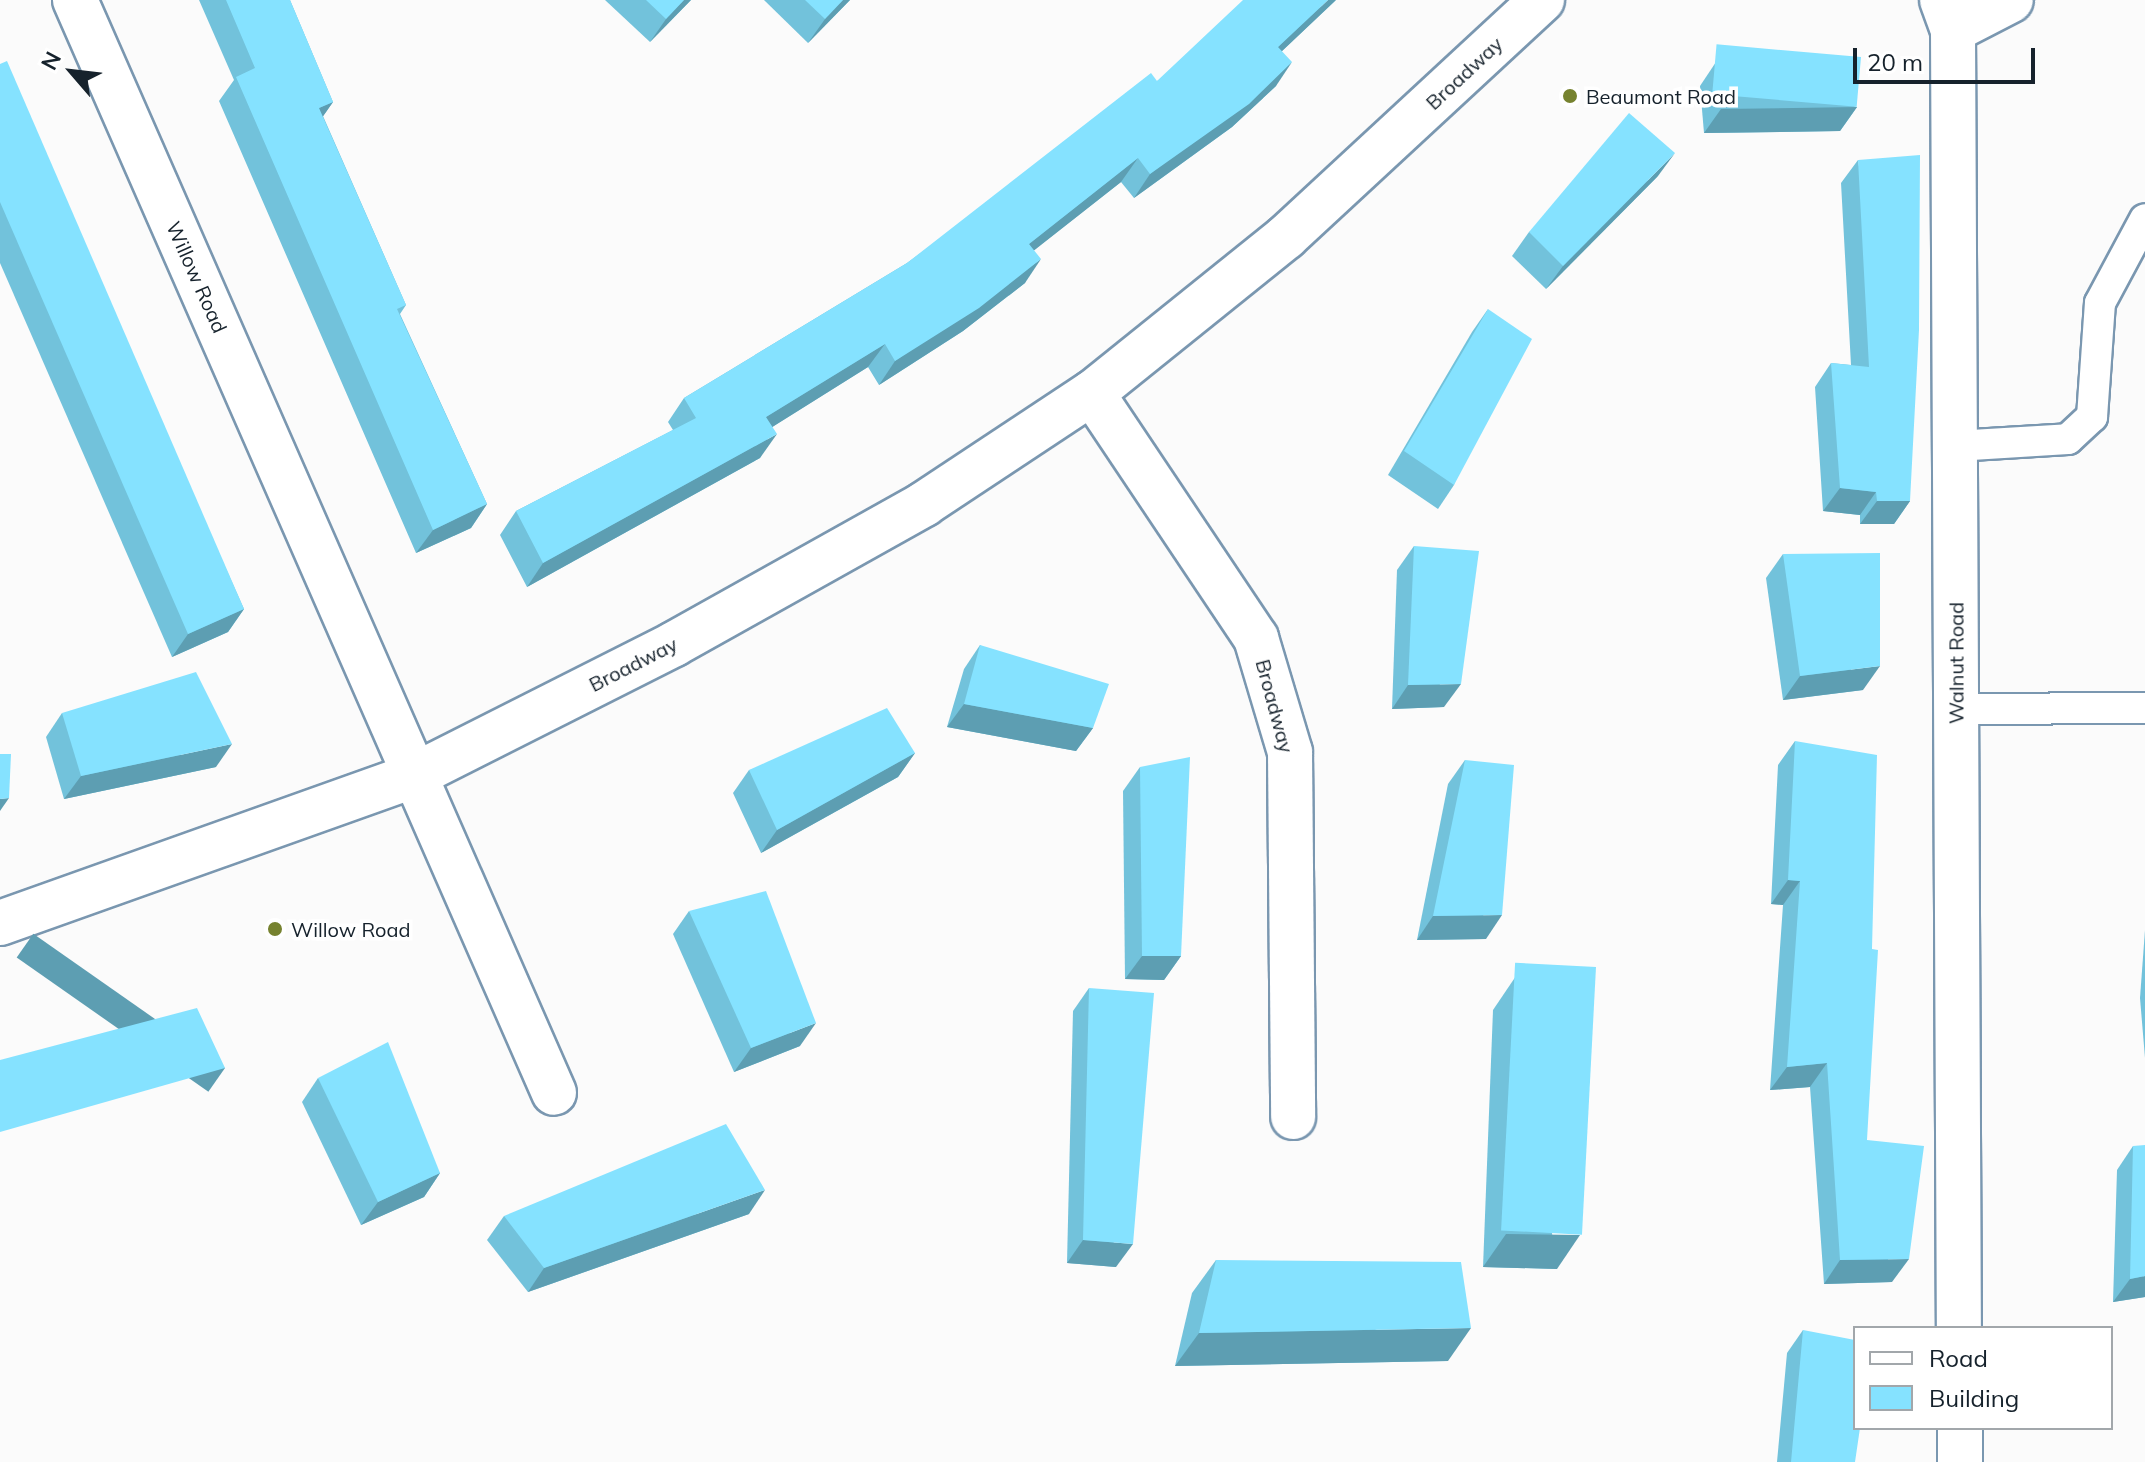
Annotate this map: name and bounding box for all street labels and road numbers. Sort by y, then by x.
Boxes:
street label: Broadway [1421,32,1507,114]
street label: Willow Road [162,218,232,336]
street label: Walnut Road [1944,602,1968,724]
street label: Broadway [585,632,681,696]
street label: Broadway [1251,657,1299,755]

